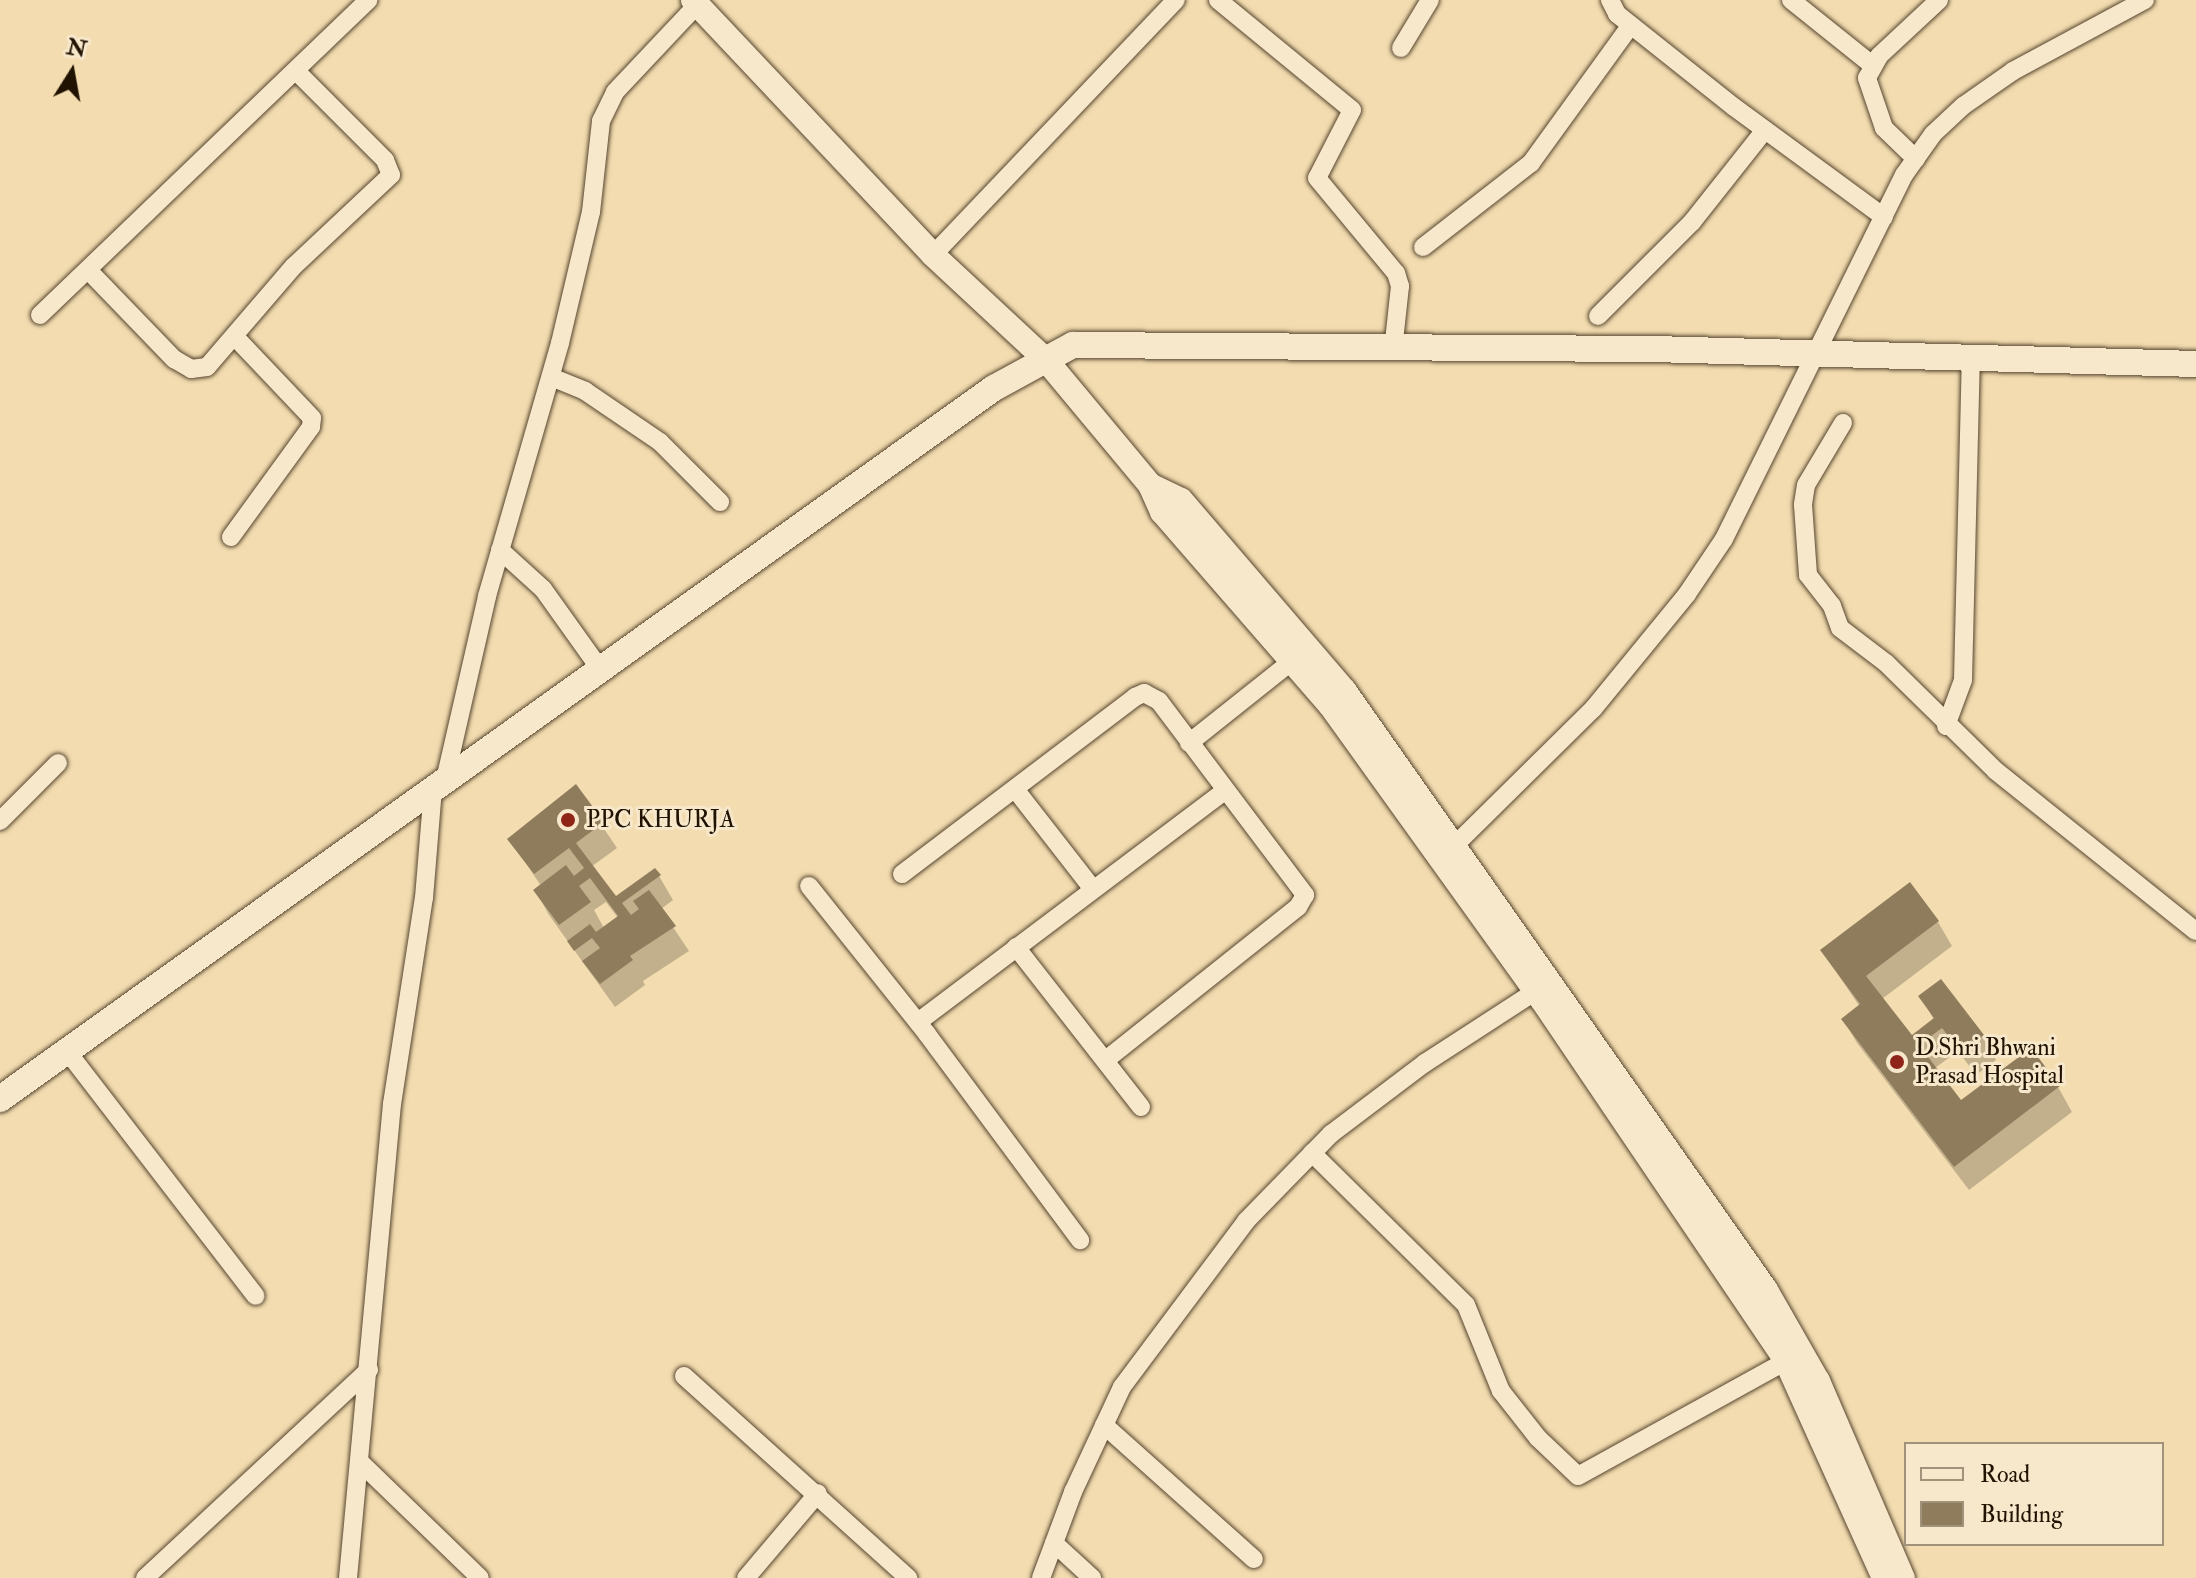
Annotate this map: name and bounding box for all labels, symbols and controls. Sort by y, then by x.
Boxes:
north arrow [32,32,112,112]
text: N [64,33,89,64]
place label: PPC KHURJA [586,806,735,834]
marker: PPC KHURJA [557,809,579,831]
place label: D.Shri Bhwani Prasad Hospital [1915,1034,2064,1090]
marker: D.Shri Bhwani Prasad Hospital [1886,1051,1908,1073]
legend [1904,1442,2164,1546]
text: Road [1980,1459,2030,1490]
text: Building [1980,1499,2063,1530]

